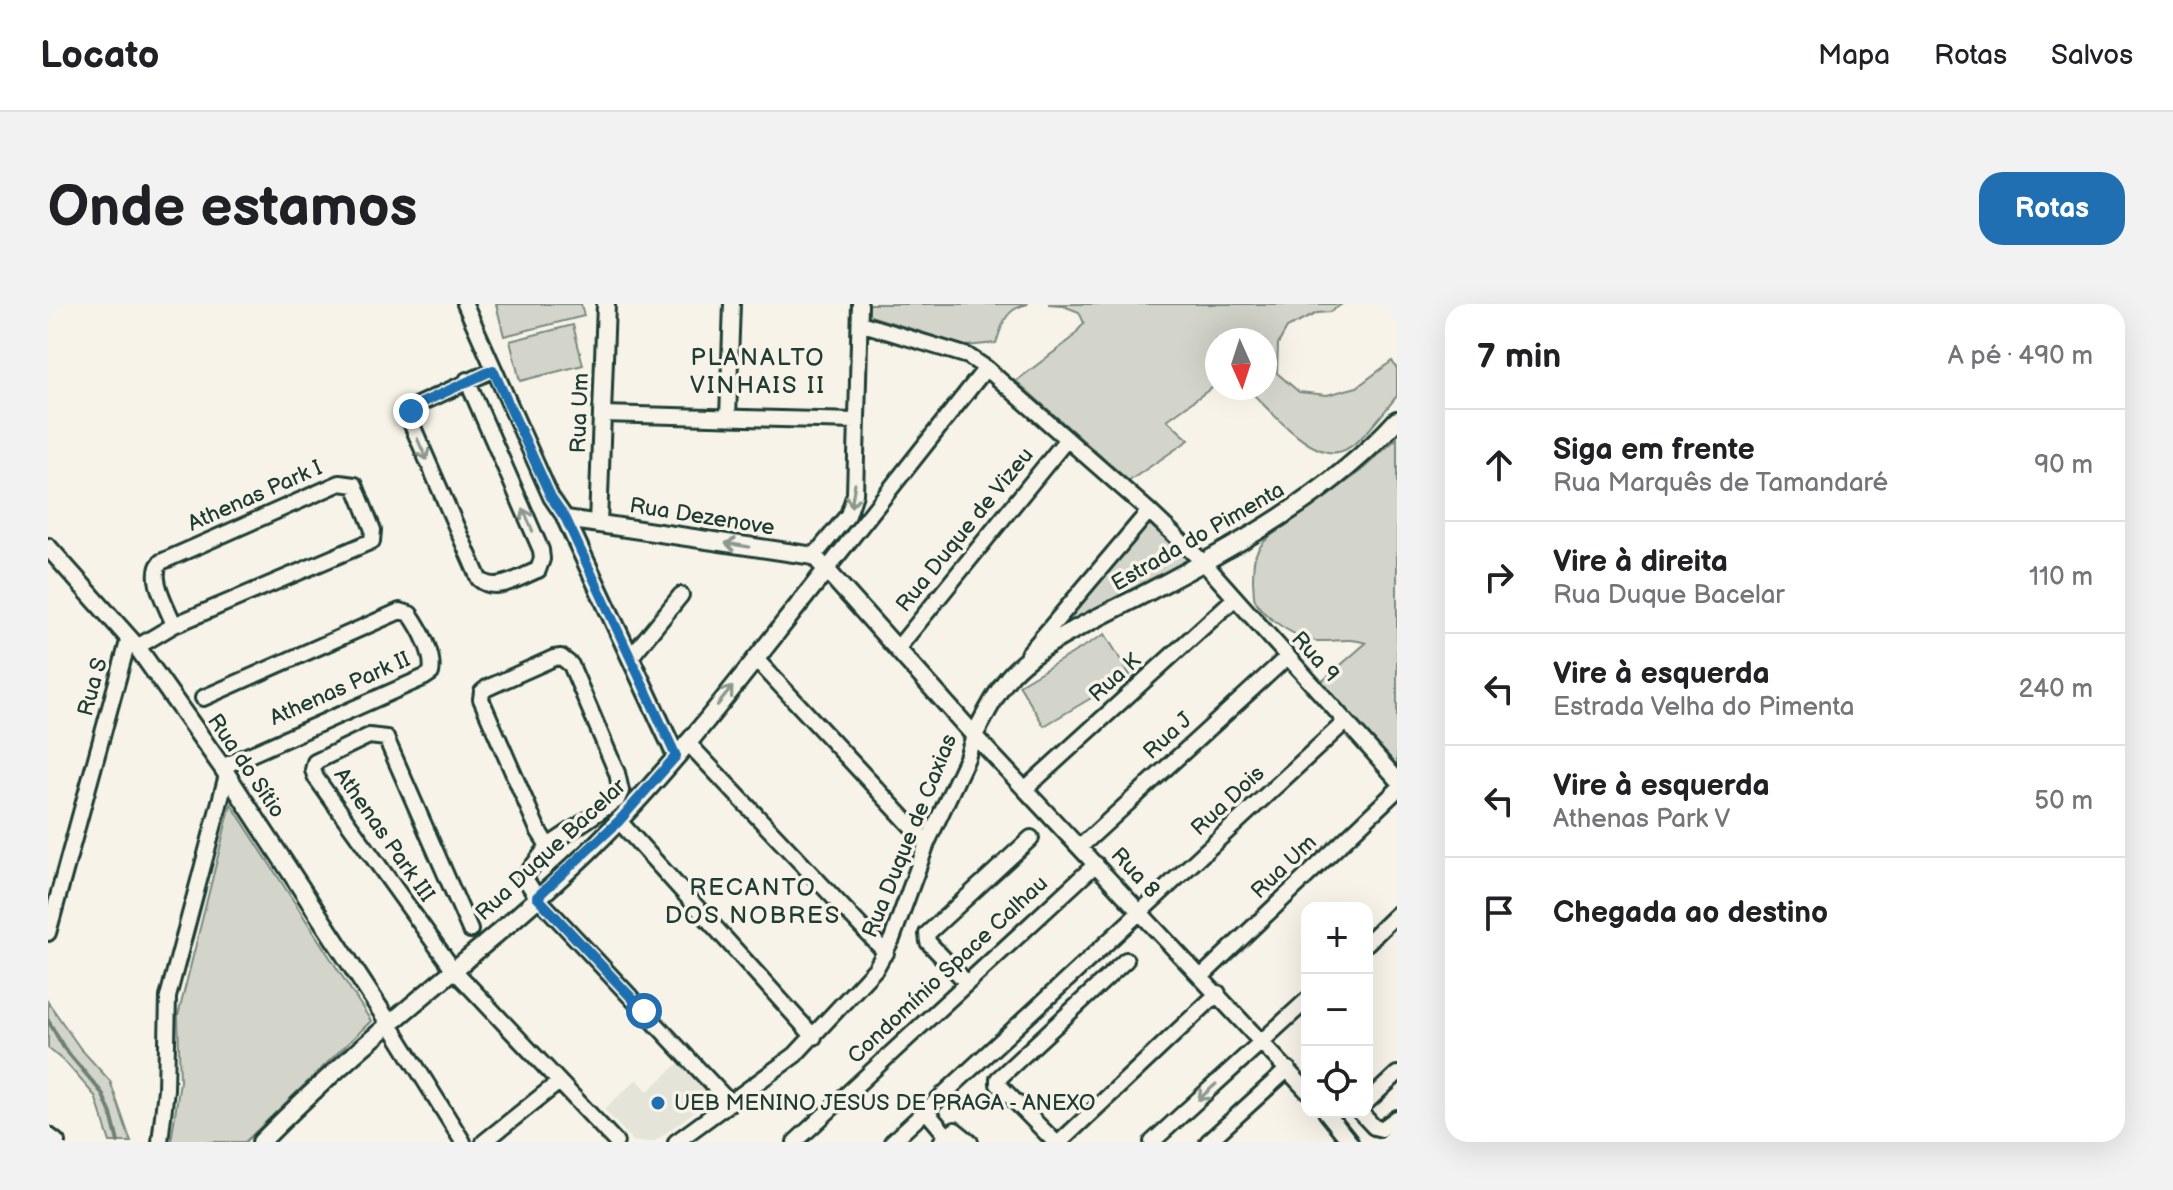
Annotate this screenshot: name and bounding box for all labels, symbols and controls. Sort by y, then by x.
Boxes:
text: Locato [40,33,159,78]
text: Mapa [1818,39,1890,72]
text: Rotas [1934,39,2007,72]
text: Salvos [2051,39,2133,72]
button: Rotas [1979,172,2125,245]
text: Onde estamos [48,175,417,242]
north arrow [1205,328,1277,400]
text: 7 min [1477,336,1561,377]
text: A pé · 490 m [1948,341,2093,372]
district label: PLANALTO VINHAIS II [690,343,826,400]
street label: Rua Um [565,372,595,454]
route end [393,393,429,429]
text: Siga em frente [1553,432,1755,468]
one-way arrow [416,436,431,461]
street label: Rua Duque de Vizeu [890,442,1040,618]
icon: ahead [1477,443,1521,487]
text: 90 m [2034,450,2093,481]
street label: Athenas Park I [184,454,326,538]
text: Rua Marquês de Tamandaré [1553,468,1888,499]
street label: Estrada do Pimenta [1107,476,1289,598]
one-way arrow [845,482,860,507]
street label: Rua Dezenove [628,492,776,542]
one-way arrow [519,508,534,532]
one-way arrow [725,537,750,552]
text: Vire à direita [1553,544,1728,580]
icon: right [1477,555,1521,599]
text: 110 m [2029,562,2093,593]
text: Rua Duque Bacelar [1553,580,1785,611]
street label: Rua 9 [1285,626,1345,688]
street label: Athenas Park II [266,646,415,732]
street label: Rua K [1083,647,1147,708]
street label: Rua S [72,655,114,719]
text: Vire à esquerda [1553,656,1770,692]
icon: left [1477,667,1521,711]
text: 240 m [2018,674,2093,705]
one-way arrow [716,686,733,707]
text: Estrada Velha do Pimenta [1553,692,1854,723]
street label: Rua J [1138,707,1198,765]
street label: Rua do Sítio [201,709,291,823]
street label: Rua Duque de Caxias [857,730,963,942]
street label: Rua Dois [1186,760,1270,842]
street label: Athenas Park III [328,763,440,907]
text: Vire à esquerda [1553,768,1770,804]
street label: Rua Duque Bacelar [470,773,633,927]
icon: left [1477,779,1521,823]
text: 50 m [2034,786,2093,817]
text: Athenas Park V [1553,804,1730,835]
street label: Rua Um [1246,829,1322,905]
street label: Rua 8 [1105,842,1165,904]
street label: Condomínio Space Calhau [842,870,1054,1070]
district label: RECANTO DOS NOBRES [665,873,841,930]
icon: arrive [1477,891,1521,935]
text: Chegada ao destino [1553,895,1828,931]
map controls [1301,902,1373,1118]
button: + [1301,902,1373,974]
button: − [1301,974,1373,1046]
route start [626,993,662,1029]
button: locate [1301,1046,1373,1118]
one-way arrow [1198,1082,1218,1100]
place label: UEB MENINO JESUS DE PRAGA - ANEXO [674,1090,1096,1117]
marker: UEB MENINO JESUS DE PRAGA - ANEXO [649,1094,667,1112]

